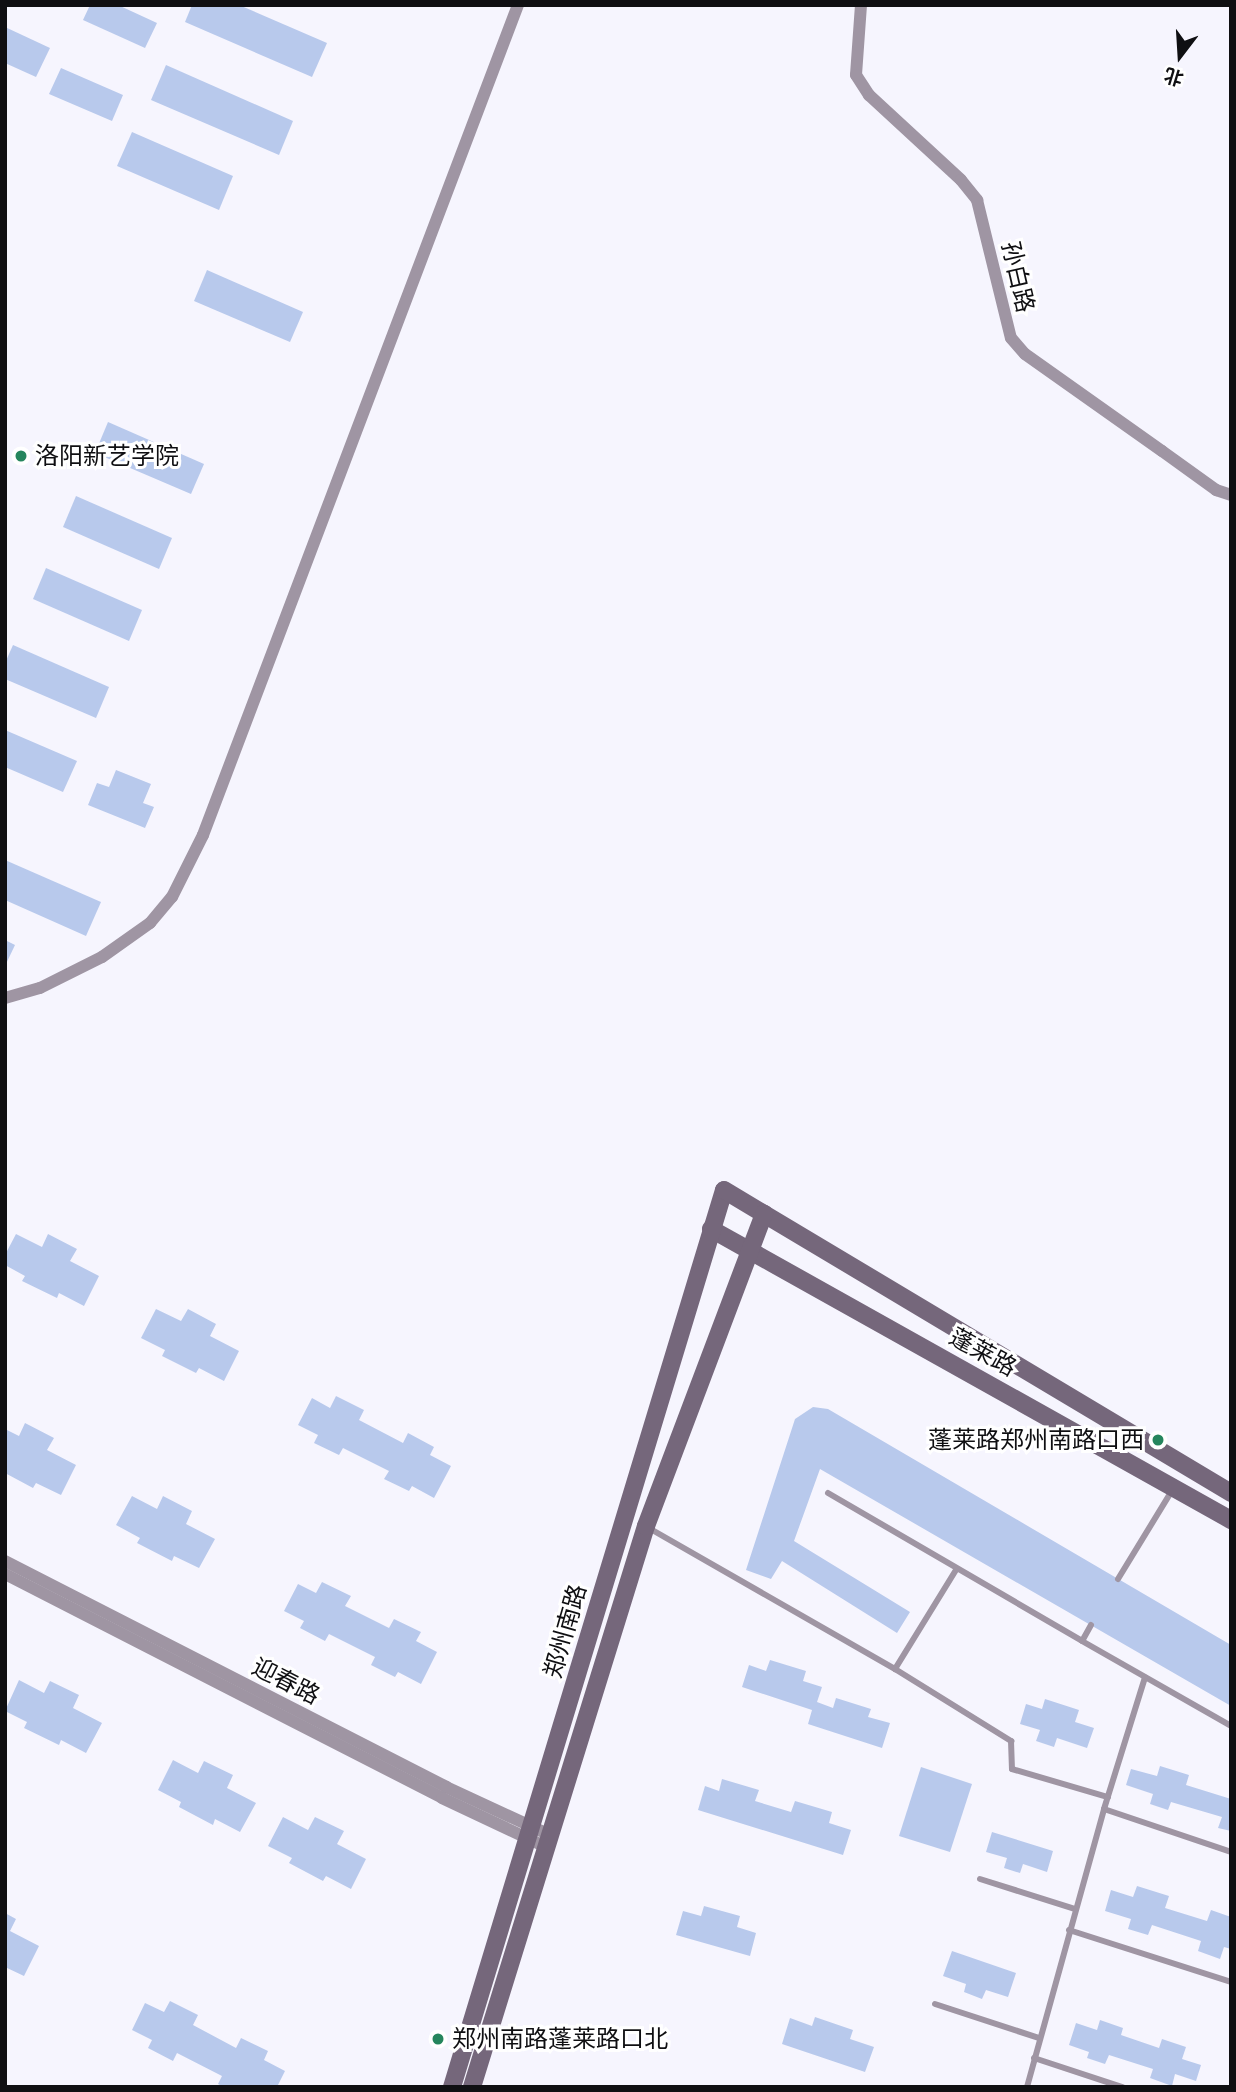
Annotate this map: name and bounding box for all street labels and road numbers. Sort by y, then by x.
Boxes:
street label: 孙白路 [996,239,1040,315]
street label: 蓬莱路 [945,1322,1021,1382]
street label: 郑州南路 [538,1581,592,1681]
street label: 迎春路 [247,1652,325,1710]

